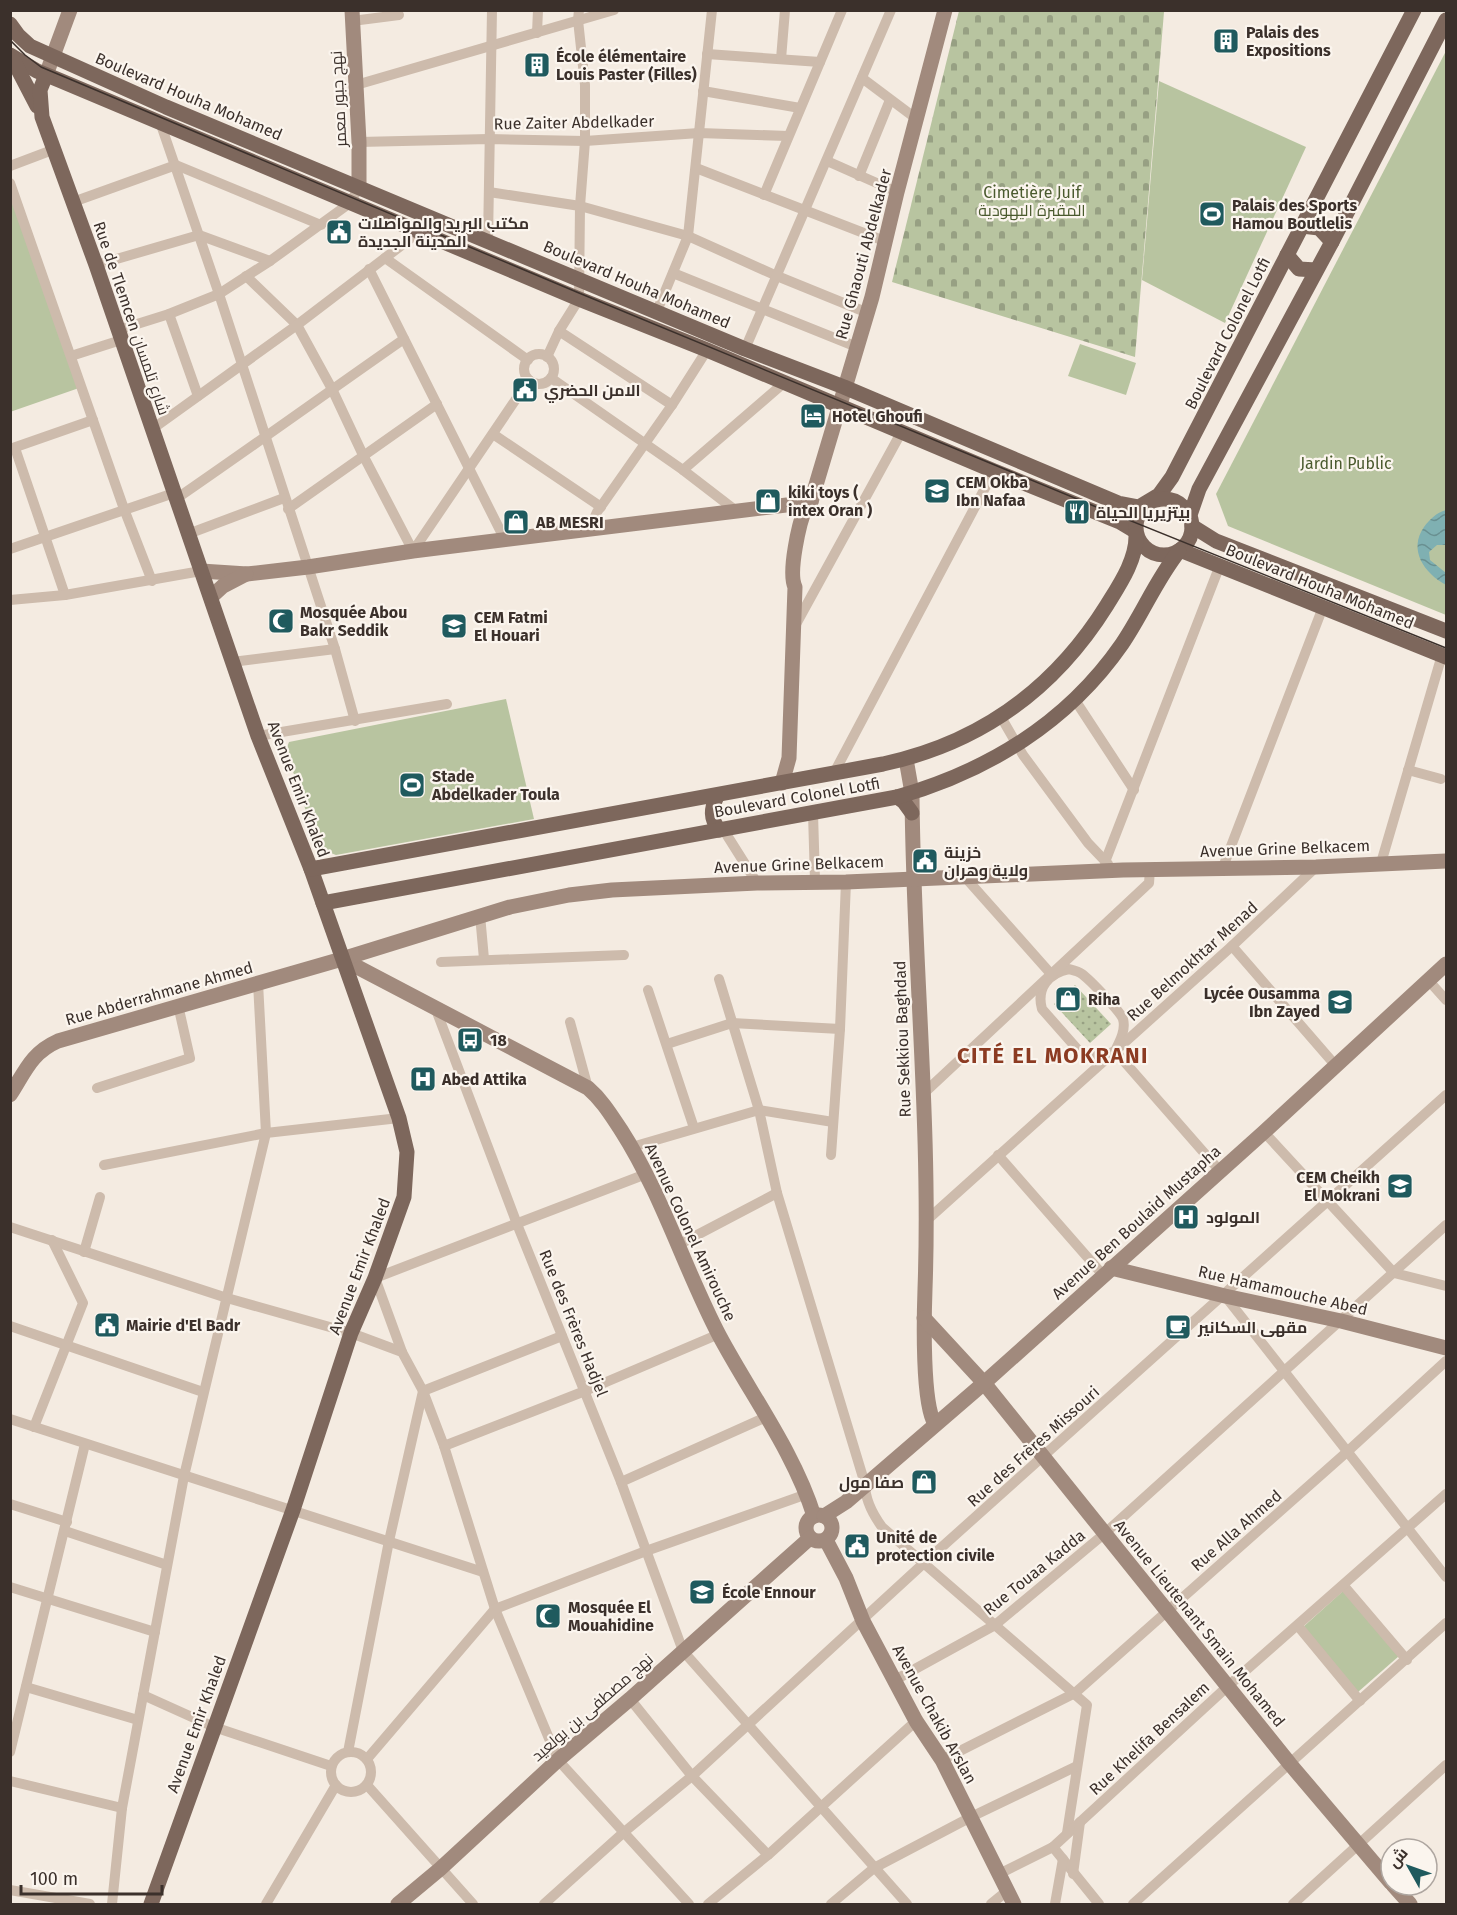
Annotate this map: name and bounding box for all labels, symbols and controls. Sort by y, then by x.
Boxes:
place label: Palais des Expositions [1246,23,1331,60]
building icon: Palais des Expositions [1211,26,1241,56]
place label: École élémentaire Louis Paster (Filles) [556,46,697,84]
street label: Boulevard Houha Mohamed [92,48,285,145]
street label: نهج جبور معمر [326,50,353,149]
building icon: École élémentaire Louis Paster (Filles) [522,50,552,80]
street label: Rue Zaiter Abdelkader [493,112,655,133]
street label: Rue Ghaouti Abdelkader [832,166,896,342]
park label: Cimetière Juif المقبرة اليهودية [978,183,1086,221]
place label: Palais des Sports Hamou Boutlelis [1232,196,1357,233]
sports icon: Palais des Sports Hamou Boutlelis [1197,199,1227,229]
place label: مكتب البريد والمواصلات المدينة الجديدة [358,214,529,251]
public building icon: مكتب البريد والمواصلات المدينة الجديدة [324,217,354,247]
street label: Rue de Tlemcen شارع تلمسان [88,219,174,418]
street label: Boulevard Houha Mohamed [540,236,733,333]
street label: Boulevard Colonel Lotfi [1181,254,1274,413]
public building icon: الامن الحضري [510,375,540,405]
place label: الامن الحضري [544,381,641,403]
hotel icon: Hotel Ghoufi [798,401,828,431]
place label: Hotel Ghoufi [832,407,923,426]
park label: Jardin Public [1300,454,1392,473]
place label: CEM Okba Ibn Nafaa [956,473,1028,510]
school or university icon: CEM Okba Ibn Nafaa [922,476,952,506]
place label: kiki toys ( intex Oran ) [788,483,872,520]
shop icon: kiki toys ( intex Oran ) [753,486,783,516]
restaurant icon: بيتزيريا الحياة [1062,497,1092,527]
place label: بيتزيريا الحياة [1096,503,1190,522]
shop icon: AB MESRI [501,507,531,537]
place label: AB MESRI [535,513,604,532]
street label: Boulevard Houha Mohamed [1223,540,1417,633]
place label: Mosquée Abou Bakr Seddik [300,603,407,640]
mosque icon: Mosquée Abou Bakr Seddik [266,606,296,636]
place label: CEM Fatmi El Houari [474,608,548,645]
school or university icon: CEM Fatmi El Houari [439,611,469,641]
street label: Avenue Emir Khaled [264,718,333,860]
place label: Stade Abdelkader Toula [431,767,560,804]
sports icon: Stade Abdelkader Toula [397,770,427,800]
street label: Boulevard Colonel Lotfi [713,774,882,821]
street label: Avenue Grine Belkacem [1200,836,1370,861]
place label: خزينة ولاية وهران [944,843,1028,880]
public building icon: خزينة ولاية وهران [910,846,940,876]
street label: Avenue Grine Belkacem [714,852,884,877]
street label: Rue Belmokhtar Menad [1123,898,1262,1025]
street label: Rue Abderrahmane Ahmed [63,958,255,1029]
street label: Rue Sekkiou Baghdad [890,960,915,1118]
shop icon: Riha [1053,984,1083,1014]
place label: Lycée Ousamma Ibn Zayed [1204,984,1320,1021]
school or university icon: Lycée Ousamma Ibn Zayed [1325,987,1355,1017]
place label: Riha [1088,990,1121,1009]
bus stop icon: 18 [455,1025,485,1055]
place label: 18 [490,1031,507,1050]
district label: CITÉ EL MOKRANI [957,1042,1149,1069]
hospital icon: Abed Attika [408,1064,438,1094]
place label: Abed Attika [441,1070,527,1089]
street label: Avenue Colonel Amirouche [641,1140,740,1324]
street label: Avenue Ben Boulaid Mustapha [1048,1142,1225,1303]
place label: CEM Cheikh El Mokrani [1296,1168,1380,1205]
school or university icon: CEM Cheikh El Mokrani [1385,1171,1415,1201]
street label: Avenue Emir Khaled [325,1195,394,1337]
hospital icon: المولود [1171,1202,1201,1232]
place label: المولود [1206,1208,1260,1227]
street label: Rue des Frères Hadjel [535,1247,612,1400]
street label: Rue Hamamouche Abed [1196,1262,1369,1319]
public building icon: Mairie d'El Badr [92,1310,122,1340]
cafe icon: مقهى السكانير [1163,1312,1193,1342]
place label: Mairie d'El Badr [126,1316,241,1335]
place label: مقهى السكانير [1197,1318,1307,1337]
street label: Rue des Frères Missouri [963,1382,1103,1511]
shop icon: صفا مول [909,1467,939,1497]
place label: صفا مول [839,1473,904,1492]
street label: Rue Alla Ahmed [1187,1486,1286,1575]
street label: Avenue Lieutenant Smain Mohamed [1110,1516,1289,1731]
street label: Rue Touaa Kadda [980,1526,1089,1619]
place label: Unité de protection civile [876,1528,995,1565]
public building icon: Unité de protection civile [842,1531,872,1561]
school or university icon: École Ennour [687,1577,717,1607]
place label: École Ennour [722,1582,816,1602]
place label: Mosquée El Mouahidine [568,1598,654,1635]
mosque icon: Mosquée El Mouahidine [533,1601,563,1631]
street label: Avenue Chakib Arslan [888,1641,981,1787]
street label: نهج مصطفى بن بولعيد [528,1649,658,1767]
street label: Avenue Emir Khaled [163,1653,230,1795]
street label: Rue Khelifa Bensalem [1085,1678,1213,1799]
north arrow [1379,1837,1439,1897]
text: ش [1384,1844,1412,1872]
scale bar [21,1858,162,1896]
text: 100 m [30,1868,78,1890]

